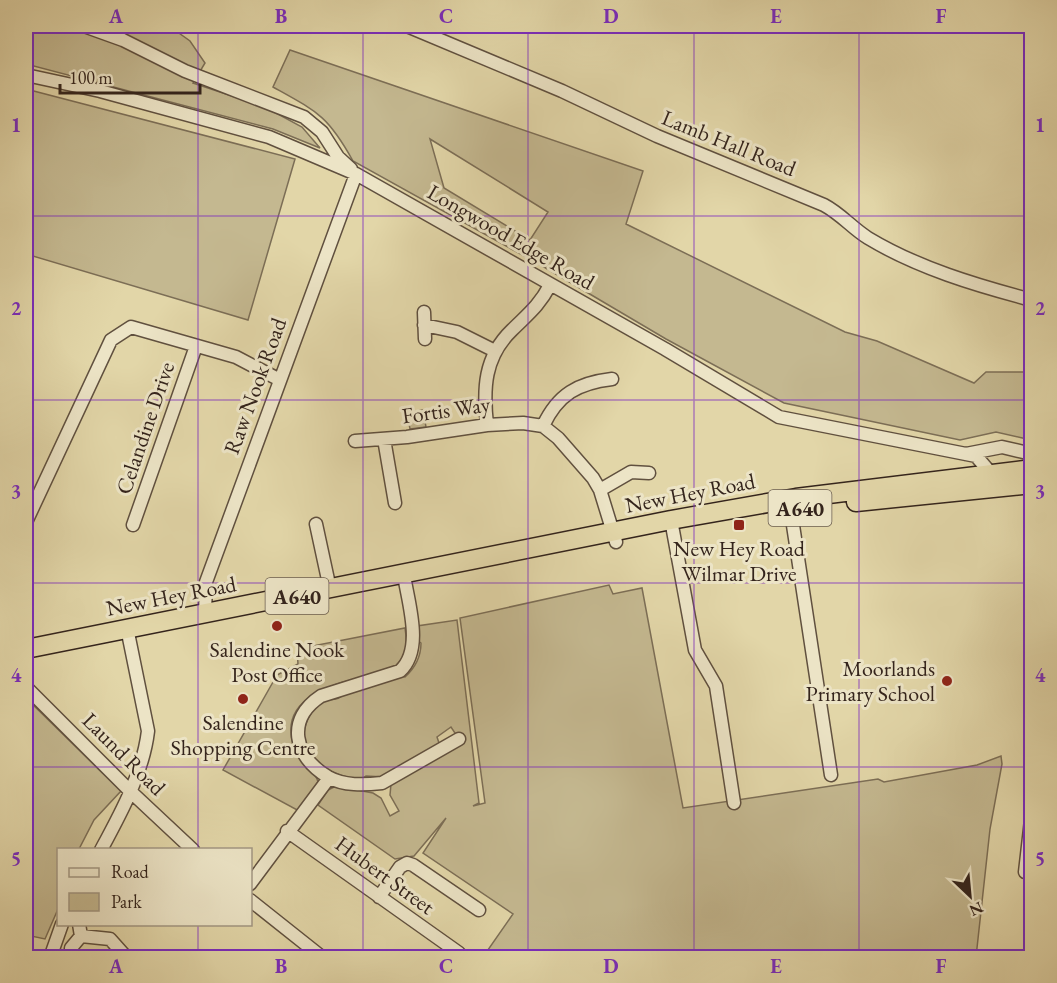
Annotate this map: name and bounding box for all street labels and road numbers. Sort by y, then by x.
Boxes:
street label: Lamb Hall Road [658,103,801,183]
street label: Longwood Edge Road [422,177,601,297]
street label: Raw Nook Road [217,313,293,458]
street label: Celandine Drive [109,358,181,498]
street label: Fortis Way [400,389,492,431]
street label: New Hey Road [622,466,758,520]
road number: A640 [768,490,832,526]
street label: New Hey Road [103,569,239,623]
road number: A640 [266,578,328,614]
street label: Laund Road [76,706,172,802]
street label: Hubert Street [329,829,441,921]

